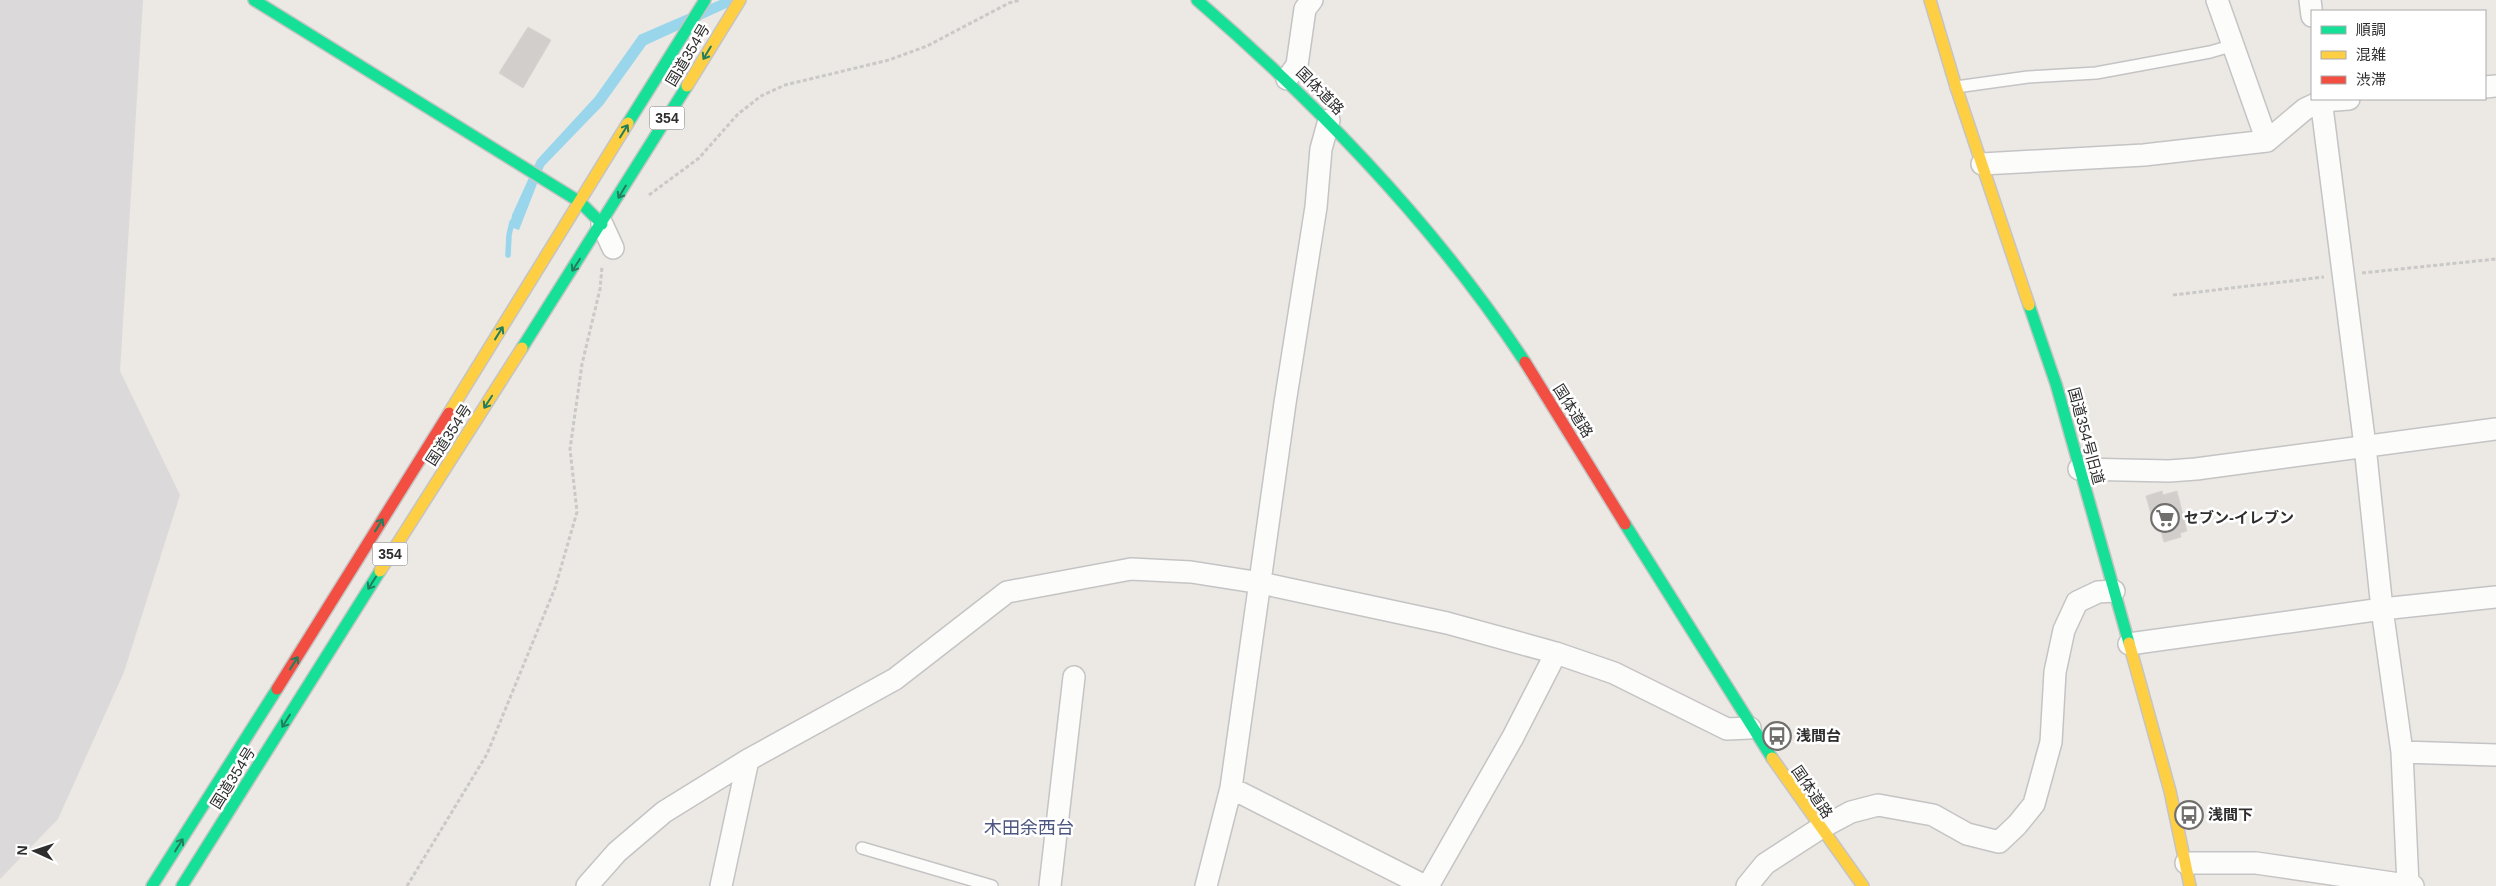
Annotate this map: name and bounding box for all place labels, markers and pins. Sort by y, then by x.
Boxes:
supermarket icon: セブン-イレブン [2150,503,2180,533]
place label: セブン-イレブン [2184,509,2294,526]
bus stop icon: 浅間台 [1762,721,1792,751]
place label: 浅間台 [1796,727,1841,744]
bus stop icon: 浅間下 [2174,800,2204,830]
place label: 浅間下 [2208,806,2253,823]

